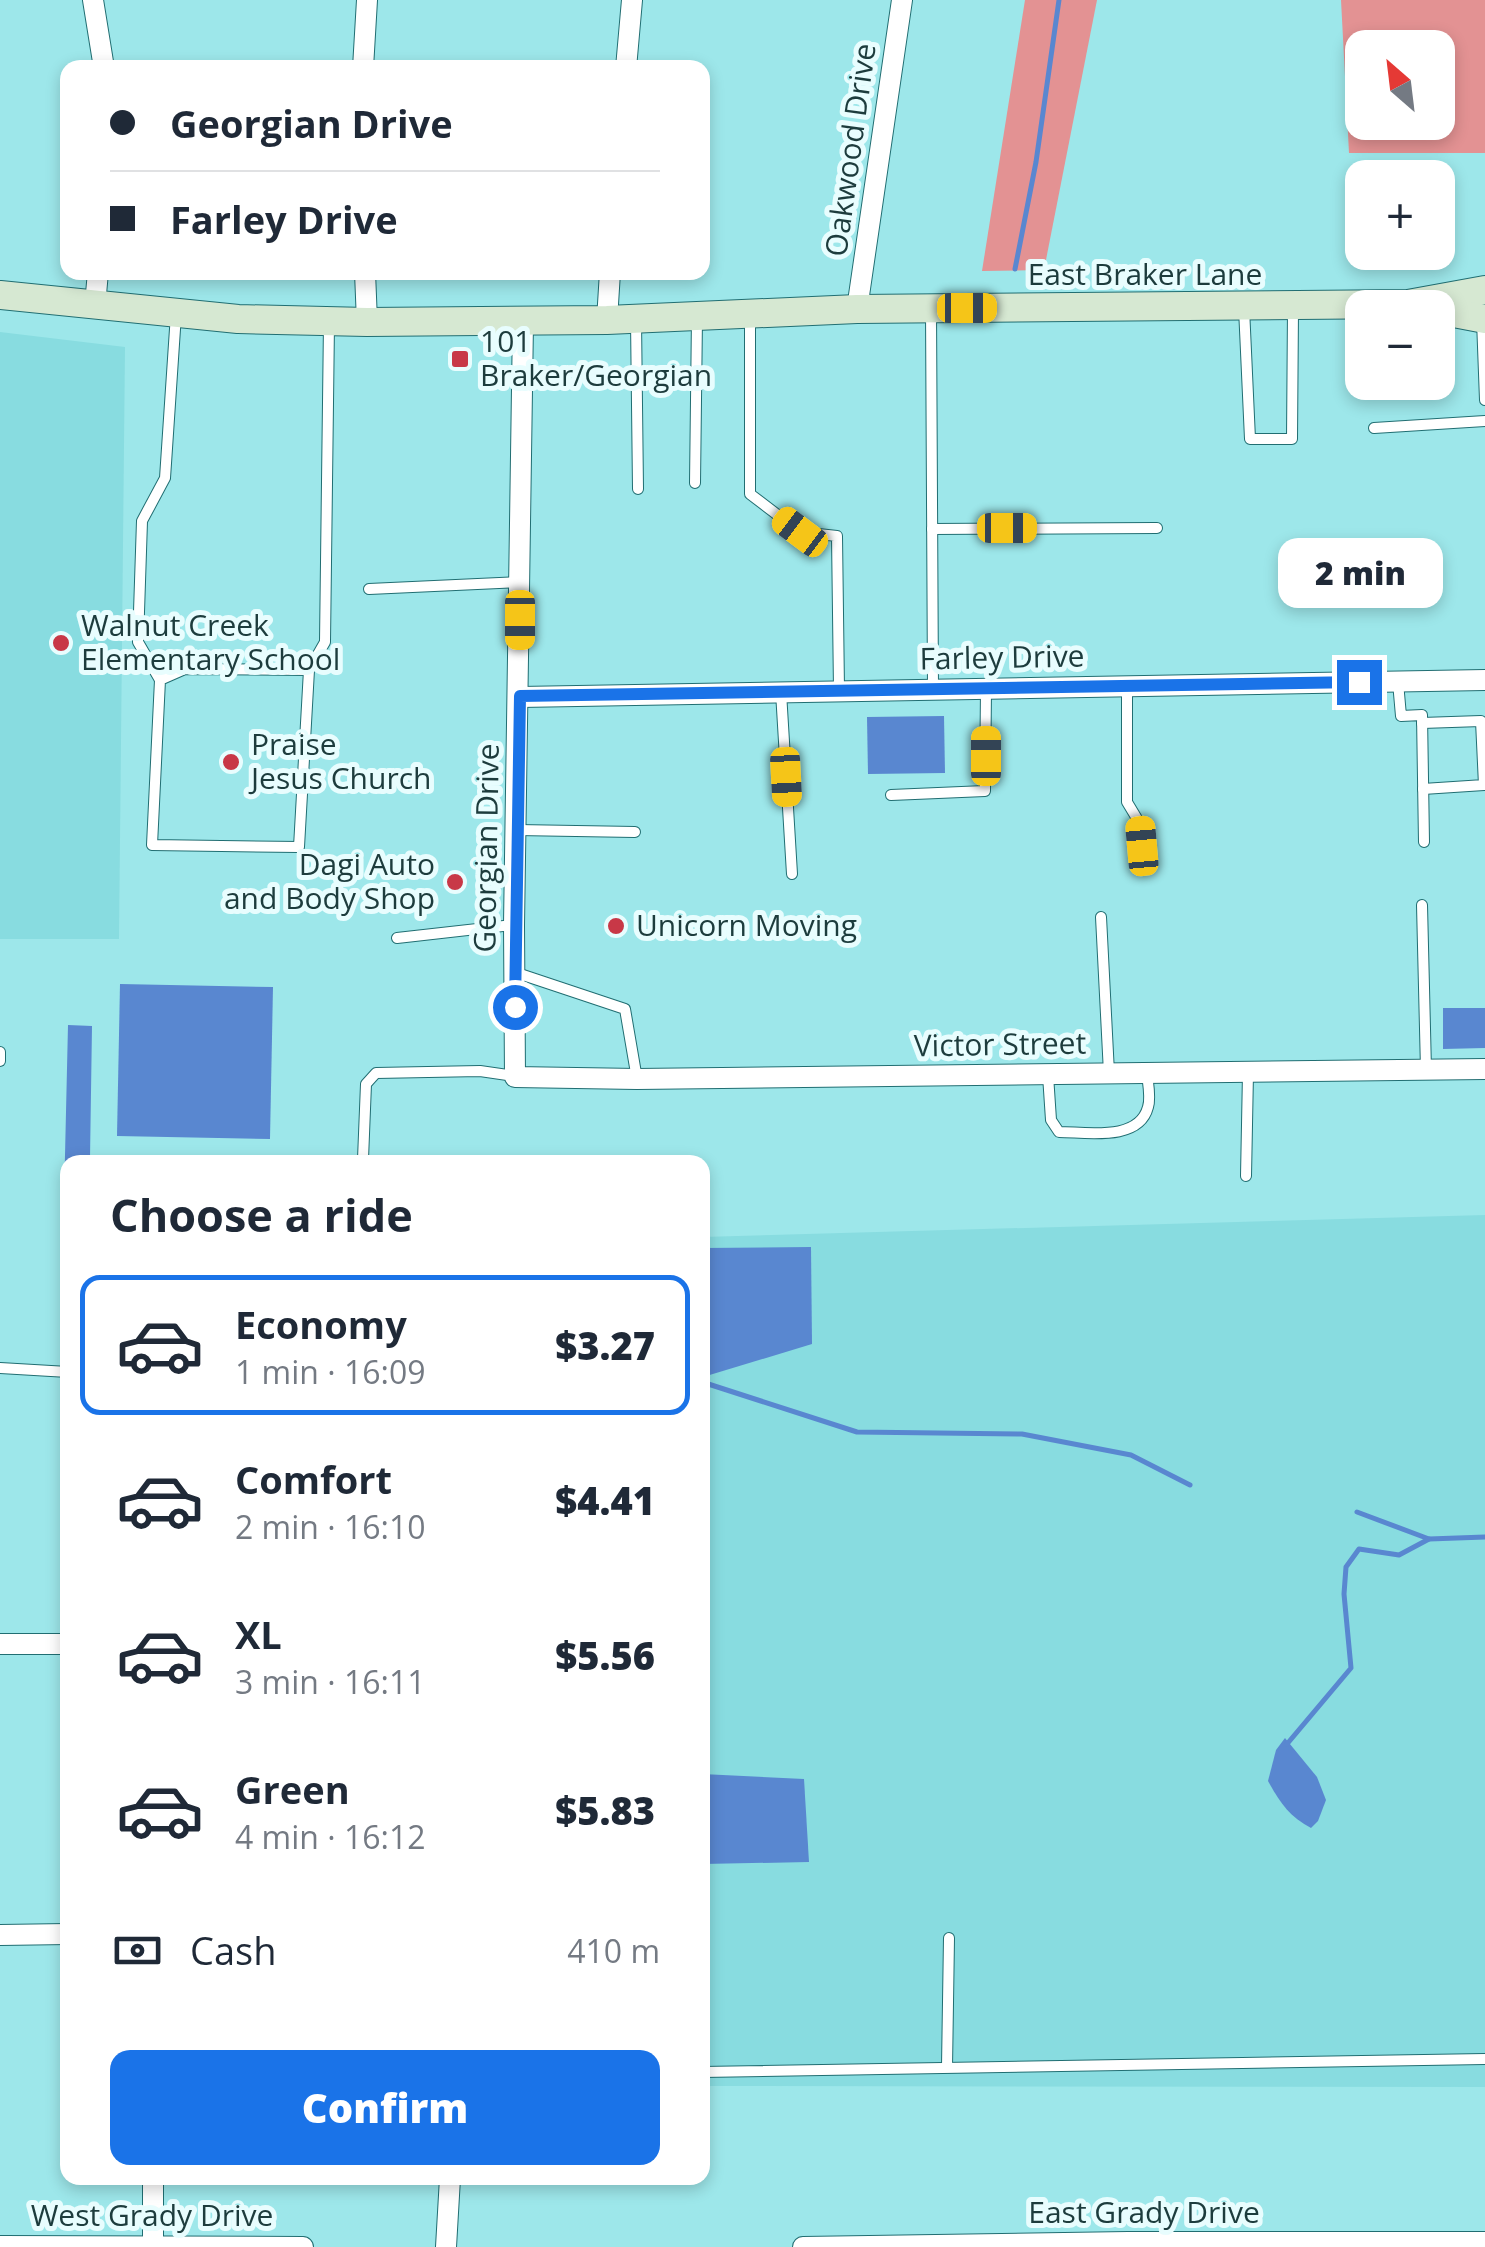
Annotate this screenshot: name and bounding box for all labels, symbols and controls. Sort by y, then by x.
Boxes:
north arrow [1345,30,1455,140]
map controls [1345,30,1455,400]
street label: Oakwood Drive [814,41,885,259]
text: Georgian Drive [170,97,453,149]
button: + [1345,160,1455,270]
text: Farley Drive [170,193,398,245]
street label: East Braker Lane [1028,253,1262,294]
button: − [1345,290,1455,400]
car [937,293,997,323]
place label: 101 Braker/Georgian [480,320,712,395]
marker: 101 Braker/Georgian [449,348,471,370]
car [767,502,833,562]
car [977,513,1037,543]
callout: 2 min [1276,537,1442,607]
text: 2 min [1315,551,1406,594]
car [505,590,535,650]
place label: Walnut Creek Elementary School [81,604,340,679]
marker: Walnut Creek Elementary School [50,632,72,654]
street label: Farley Drive [919,635,1085,678]
route end [1337,660,1382,705]
place label: Praise Jesus Church [248,723,431,798]
car [971,726,1001,786]
street label: Georgian Drive [463,743,508,953]
car [769,746,803,808]
marker: Praise Jesus Church [220,751,242,773]
car [1124,815,1160,877]
place label: Dagi Auto and Body Shop [224,843,435,918]
marker: Dagi Auto and Body Shop [444,871,466,893]
place label: Unicorn Moving [636,904,857,945]
marker: Unicorn Moving [605,915,627,937]
route start [493,985,538,1030]
street label: Victor Street [913,1021,1087,1066]
text: Choose a ride [110,1184,413,1245]
text: Economy [235,1298,407,1350]
icon: car [115,1300,205,1390]
text: $3.27 [555,1319,655,1371]
text: 1 min · 16:09 [235,1350,426,1393]
text: Comfort [235,1453,392,1505]
icon: car [115,1455,205,1545]
text: $4.41 [555,1474,655,1526]
text: 2 min · 16:10 [235,1505,426,1548]
text: XL [235,1608,282,1660]
icon: car [115,1610,205,1700]
text: $5.56 [555,1629,655,1681]
text: 3 min · 16:11 [235,1660,426,1703]
text: Green [235,1763,350,1815]
icon: car [115,1765,205,1855]
text: $5.83 [555,1784,655,1836]
text: 4 min · 16:12 [235,1815,426,1858]
icon: cash [110,1923,165,1978]
text: Cash [190,1924,276,1976]
text: 410 m [567,1929,660,1972]
button: Confirm [110,2050,660,2165]
street label: East Grady Drive [1028,2191,1260,2232]
street label: West Grady Drive [31,2194,273,2235]

